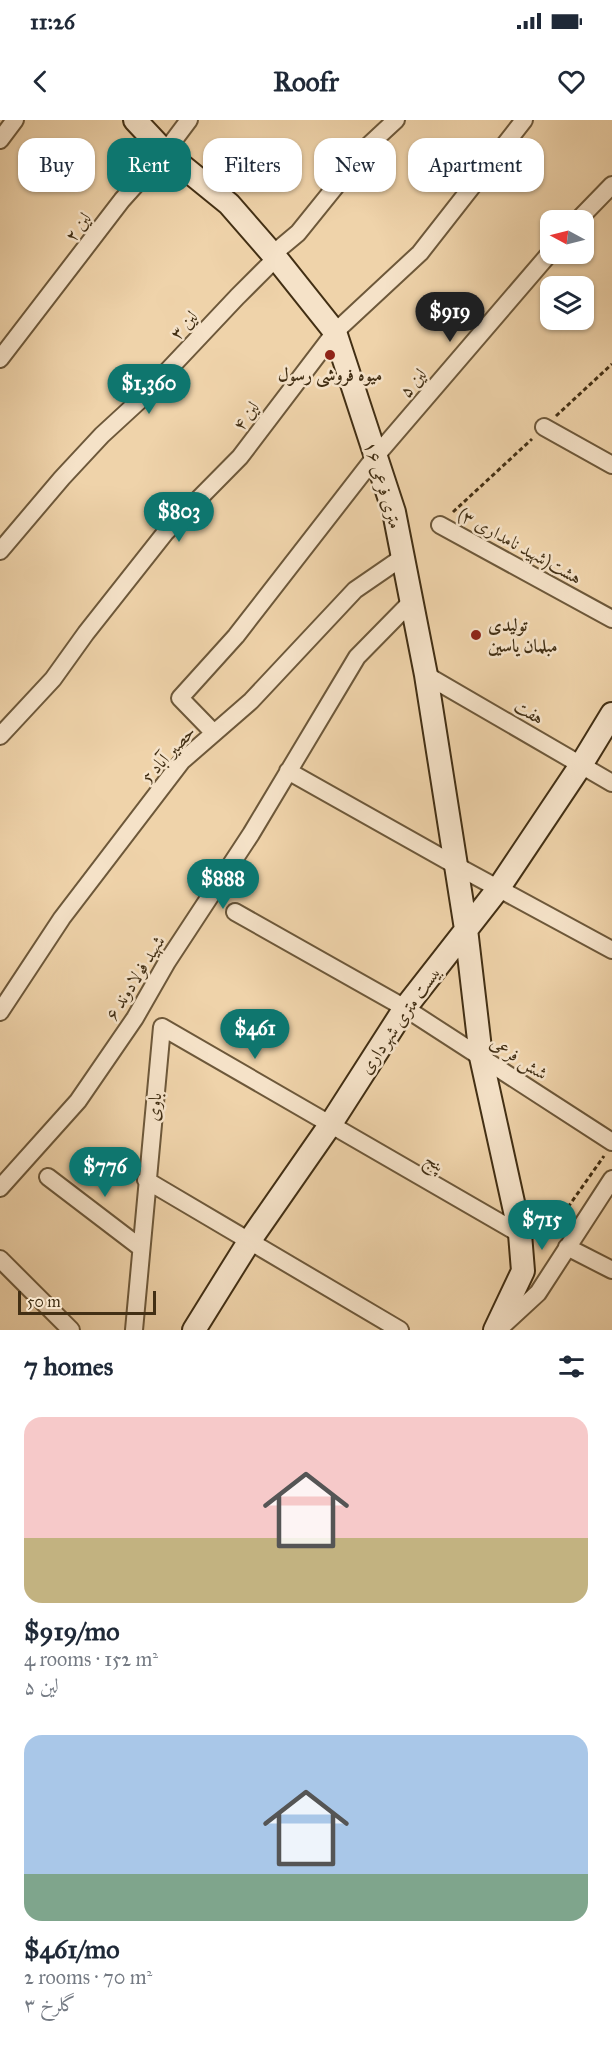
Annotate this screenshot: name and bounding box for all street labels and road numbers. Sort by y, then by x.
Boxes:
street label: لین ۲ [60,208,96,246]
street label: لین ۳ [165,306,203,344]
street label: لین ۵ [395,364,431,402]
street label: لین ۴ [228,397,264,435]
street label: ۱۶ متری فرعی [358,439,407,532]
street label: هشت(شهید نامداری ۳) [454,503,586,590]
street label: هفت [510,695,548,729]
street label: حصیر آباد 5 [136,721,200,787]
street label: شهید فولادوند ۶ [100,932,171,1025]
street label: بیست متری شهرداری [355,962,446,1079]
street label: شش فرعی [485,1031,552,1086]
street label: باوی [142,1092,166,1122]
street label: پنج [418,1147,449,1181]

